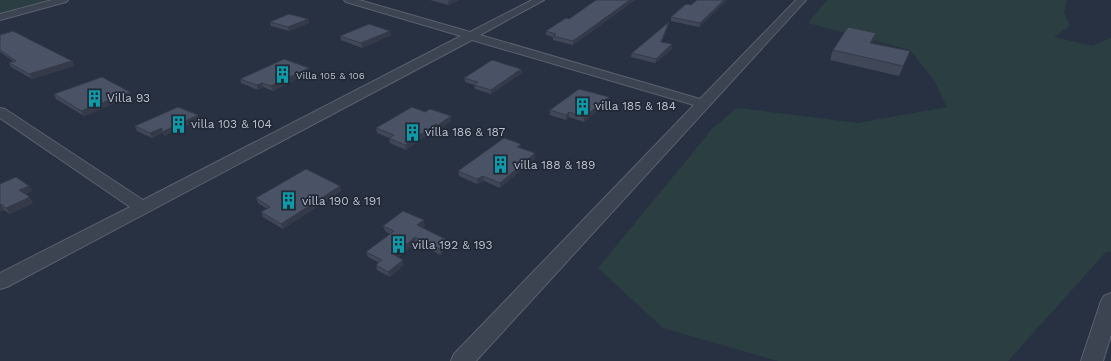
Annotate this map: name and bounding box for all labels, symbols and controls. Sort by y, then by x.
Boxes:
building icon: Villa 105 & 106 [273,65,293,85]
place label: Villa 105 & 106 [296,70,365,81]
building icon: Villa 93 [84,88,104,108]
place label: Villa 93 [107,91,150,105]
building icon: villa 185 & 184 [572,96,592,116]
place label: villa 185 & 184 [595,99,676,113]
building icon: villa 103 & 104 [168,114,188,134]
place label: villa 103 & 104 [191,117,272,131]
building icon: villa 186 & 187 [402,122,422,142]
place label: villa 186 & 187 [425,125,506,139]
building icon: villa 188 & 189 [491,155,511,175]
place label: villa 188 & 189 [514,158,596,172]
building icon: villa 190 & 191 [279,191,299,211]
place label: villa 190 & 191 [302,194,381,208]
building icon: villa 192 & 193 [389,235,409,255]
place label: villa 192 & 193 [412,238,493,252]

